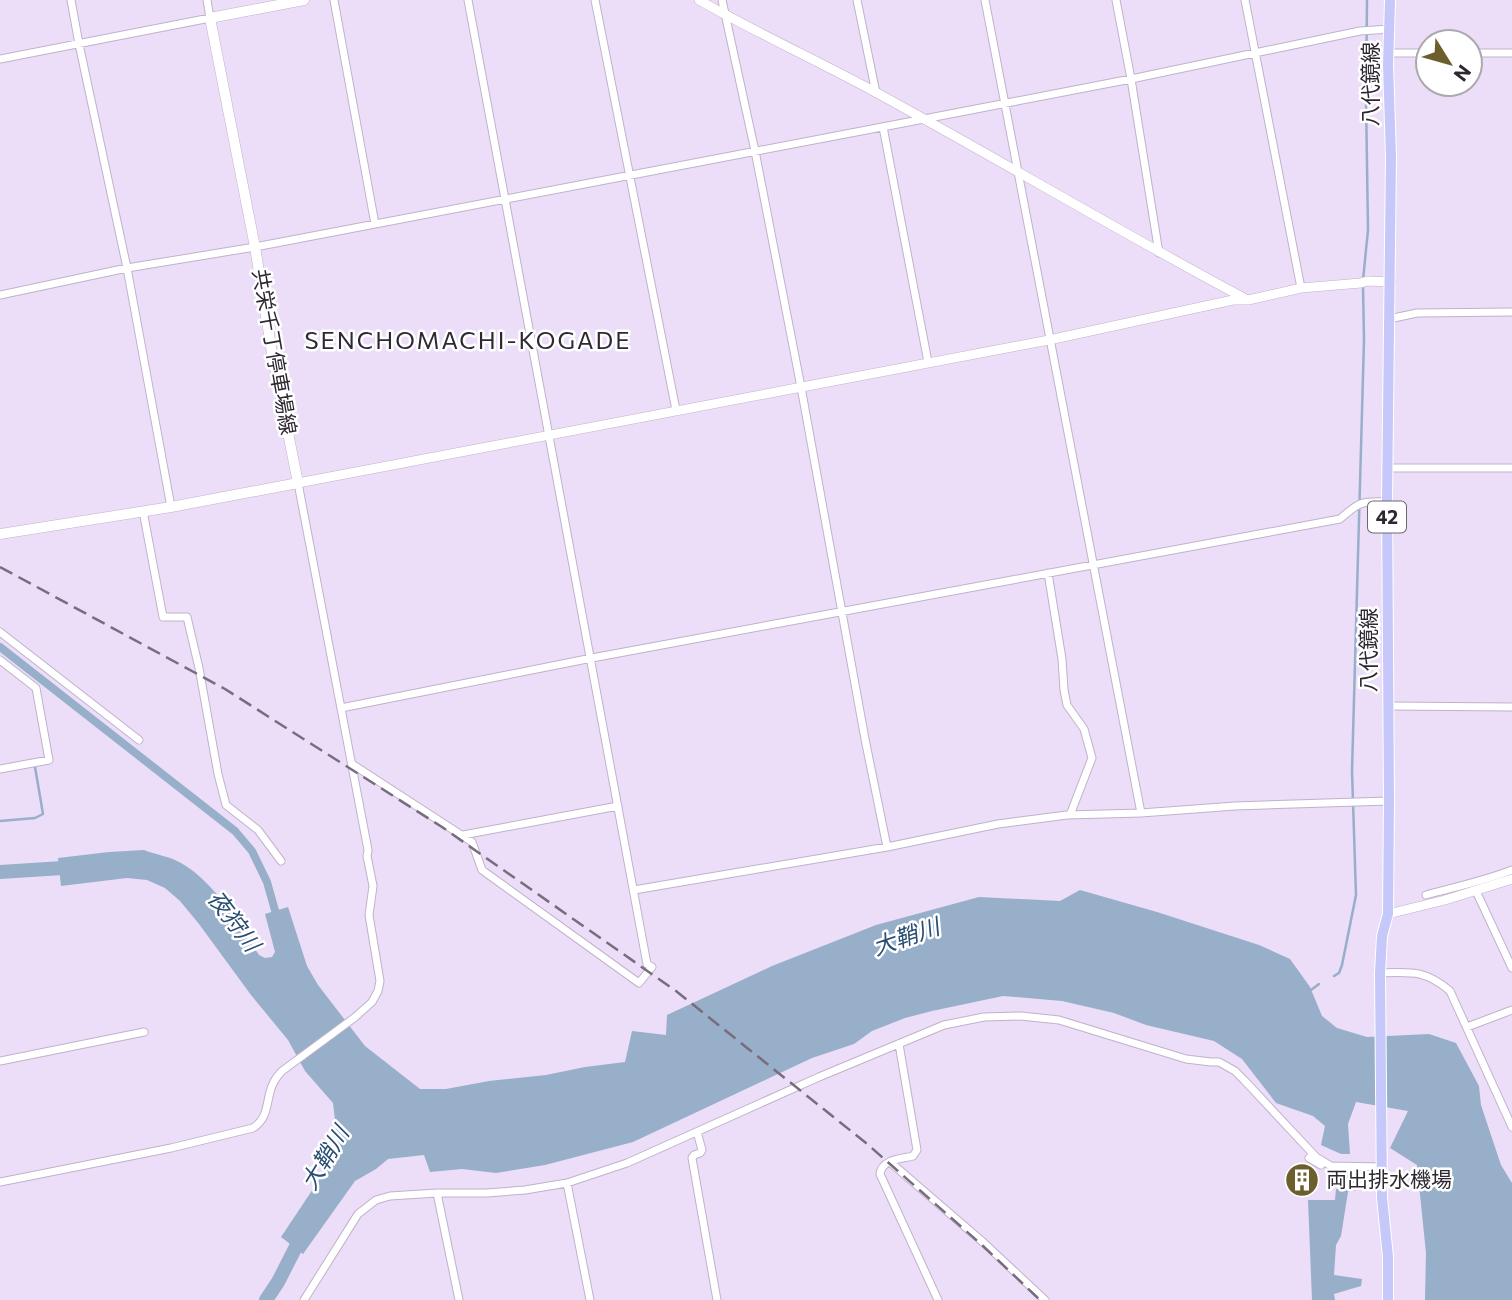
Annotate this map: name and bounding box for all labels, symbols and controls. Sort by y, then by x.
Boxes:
north arrow [1414,28,1484,98]
street label: 八代鏡線 [1357,42,1382,126]
text: N [1449,61,1476,86]
street label: 共栄千丁停車場線 [249,267,302,437]
district label: SENCHOMACHI-KOGADE [304,325,632,354]
road number: 42 [1368,502,1406,532]
street label: 八代鏡線 [1355,608,1380,692]
water label: 夜狩川 [203,884,269,959]
water label: 大鞘川 [868,911,946,961]
water label: 大鞘川 [294,1118,355,1194]
building icon: 両出排水機場 [1283,1161,1321,1199]
place label: 両出排水機場 [1326,1166,1452,1191]

